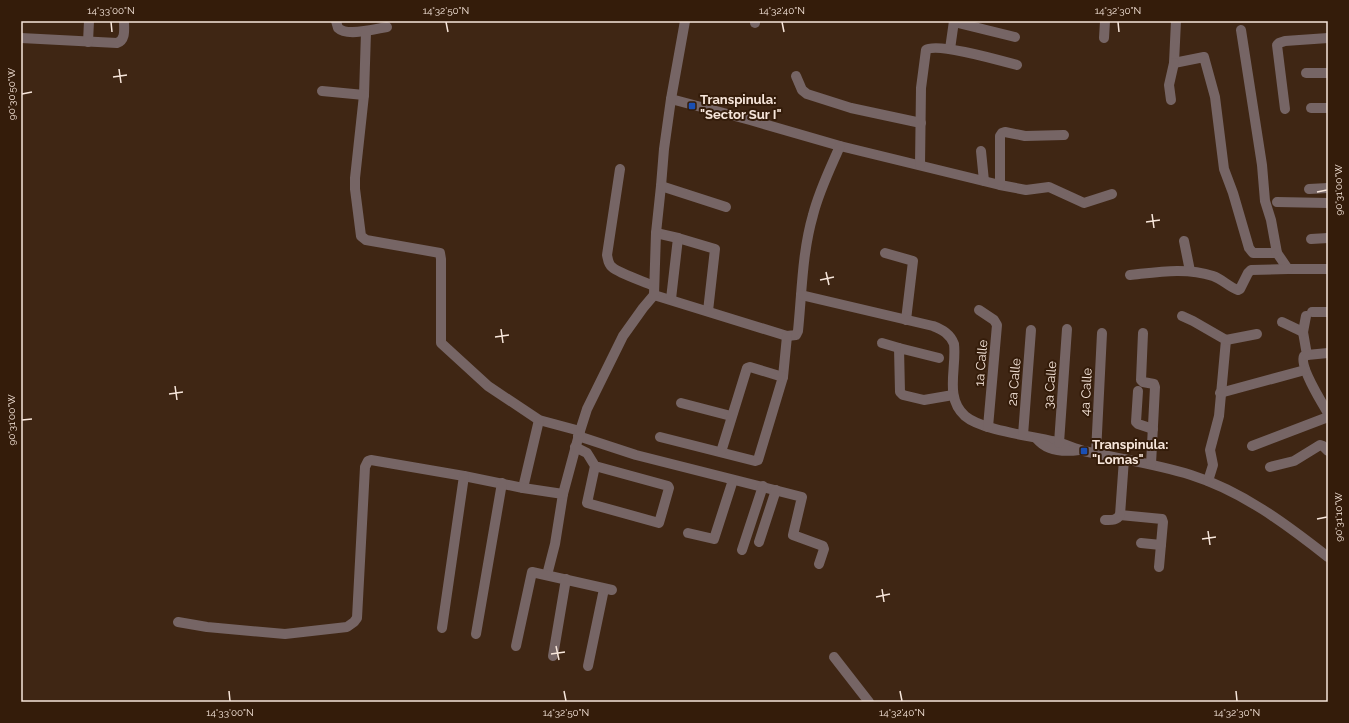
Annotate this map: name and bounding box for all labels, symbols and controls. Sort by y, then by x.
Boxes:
text: 14°33'00"N [87,5,135,16]
text: 14°32'50"N [423,5,469,16]
text: 14°32'40"N [759,5,805,16]
text: 14°32'30"N [1095,5,1141,16]
text: 90°30'50"W [6,67,17,120]
place label: Transpinula: "Sector Sur I" [700,92,782,122]
marker: Transpinula: "Sector Sur I" [687,101,697,111]
text: 90°31'00"W [1333,164,1344,216]
street label: 1a Calle [971,339,991,387]
street label: 2a Calle [1004,357,1024,407]
street label: 3a Calle [1041,360,1059,409]
street label: 4a Calle [1077,367,1095,416]
text: 90°31'00"W [6,394,17,446]
place label: Transpinula: "Lomas" [1092,437,1168,467]
marker: Transpinula: "Lomas" [1079,446,1089,456]
text: 90°31'10"W [1333,492,1344,542]
text: 14°33'00"N [206,707,254,718]
text: 14°32'50"N [543,707,589,718]
text: 14°32'40"N [879,707,925,718]
text: 14°32'30"N [1214,707,1260,718]

